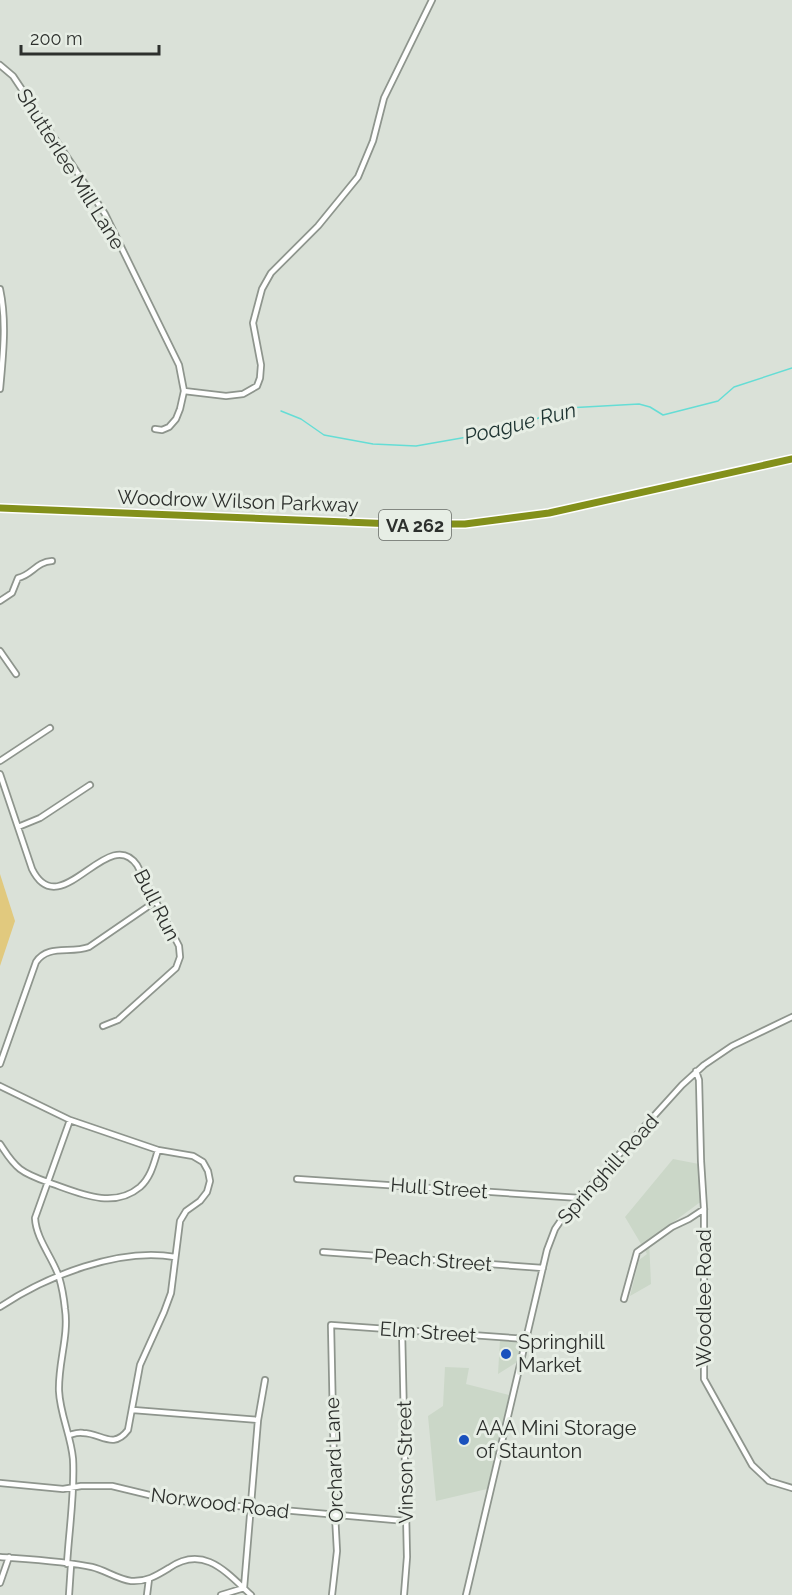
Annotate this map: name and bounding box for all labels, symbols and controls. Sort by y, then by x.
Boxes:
scale bar [21,18,159,56]
text: 200 m [30,28,83,49]
street label: Shutterlee Mill Lane [12,84,130,254]
water label: Poague Run [461,397,579,449]
street label: Woodrow Wilson Parkway [117,485,359,517]
road number: VA 262 [379,510,451,540]
street label: Bull Run [129,865,185,945]
street label: Springhill Road [552,1109,664,1229]
street label: Hull Street [390,1173,489,1203]
street label: Woodlee Road [692,1229,716,1367]
street label: Peach Street [373,1244,493,1276]
street label: Elm Street [379,1317,477,1347]
place label: Springhill Market [518,1330,605,1377]
marker: Springhill Market [499,1347,513,1361]
street label: Orchard Lane [320,1397,348,1523]
street label: Vinson Street [392,1400,418,1524]
place label: AAA Mini Storage of Staunton [476,1416,637,1463]
marker: AAA Mini Storage of Staunton [457,1433,471,1447]
street label: Norwood Road [149,1483,291,1523]

